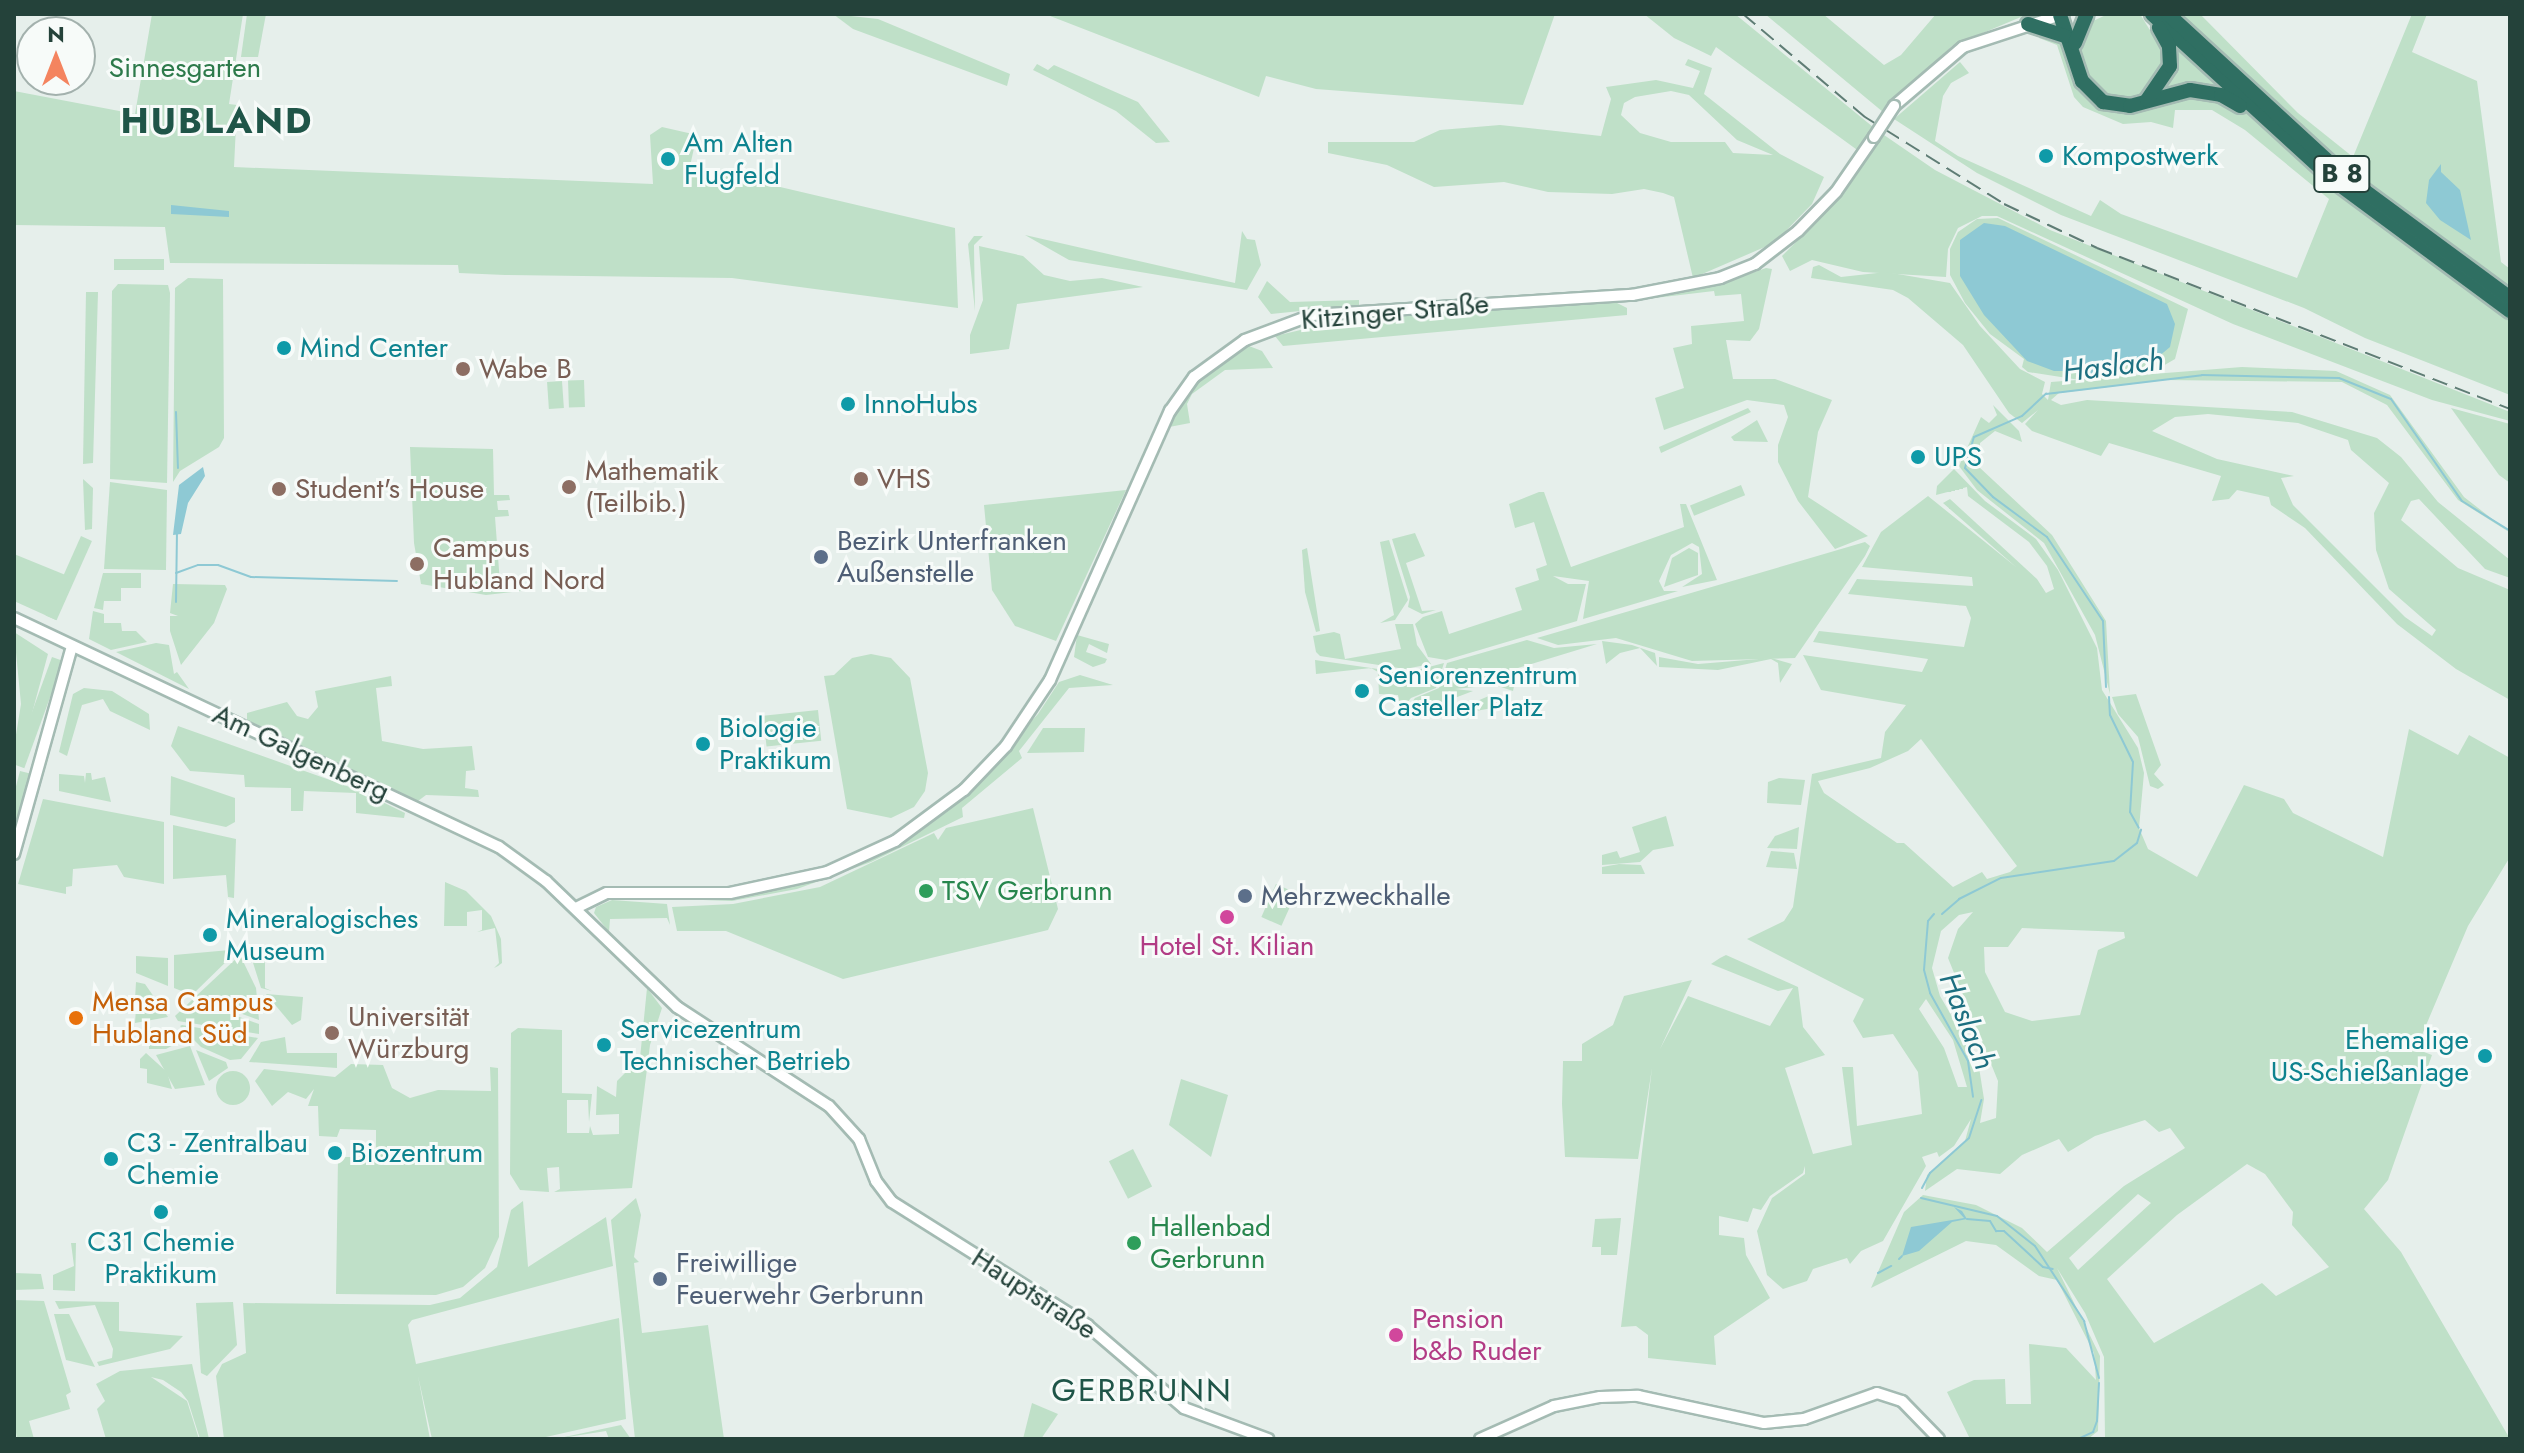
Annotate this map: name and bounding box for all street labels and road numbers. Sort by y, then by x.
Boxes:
road number: B 8 [2312,152,2372,196]
street label: Kitzinger Straße [1300,287,1490,337]
street label: Am Galgenberg [207,697,395,809]
street label: Hauptstraße [965,1241,1103,1347]

